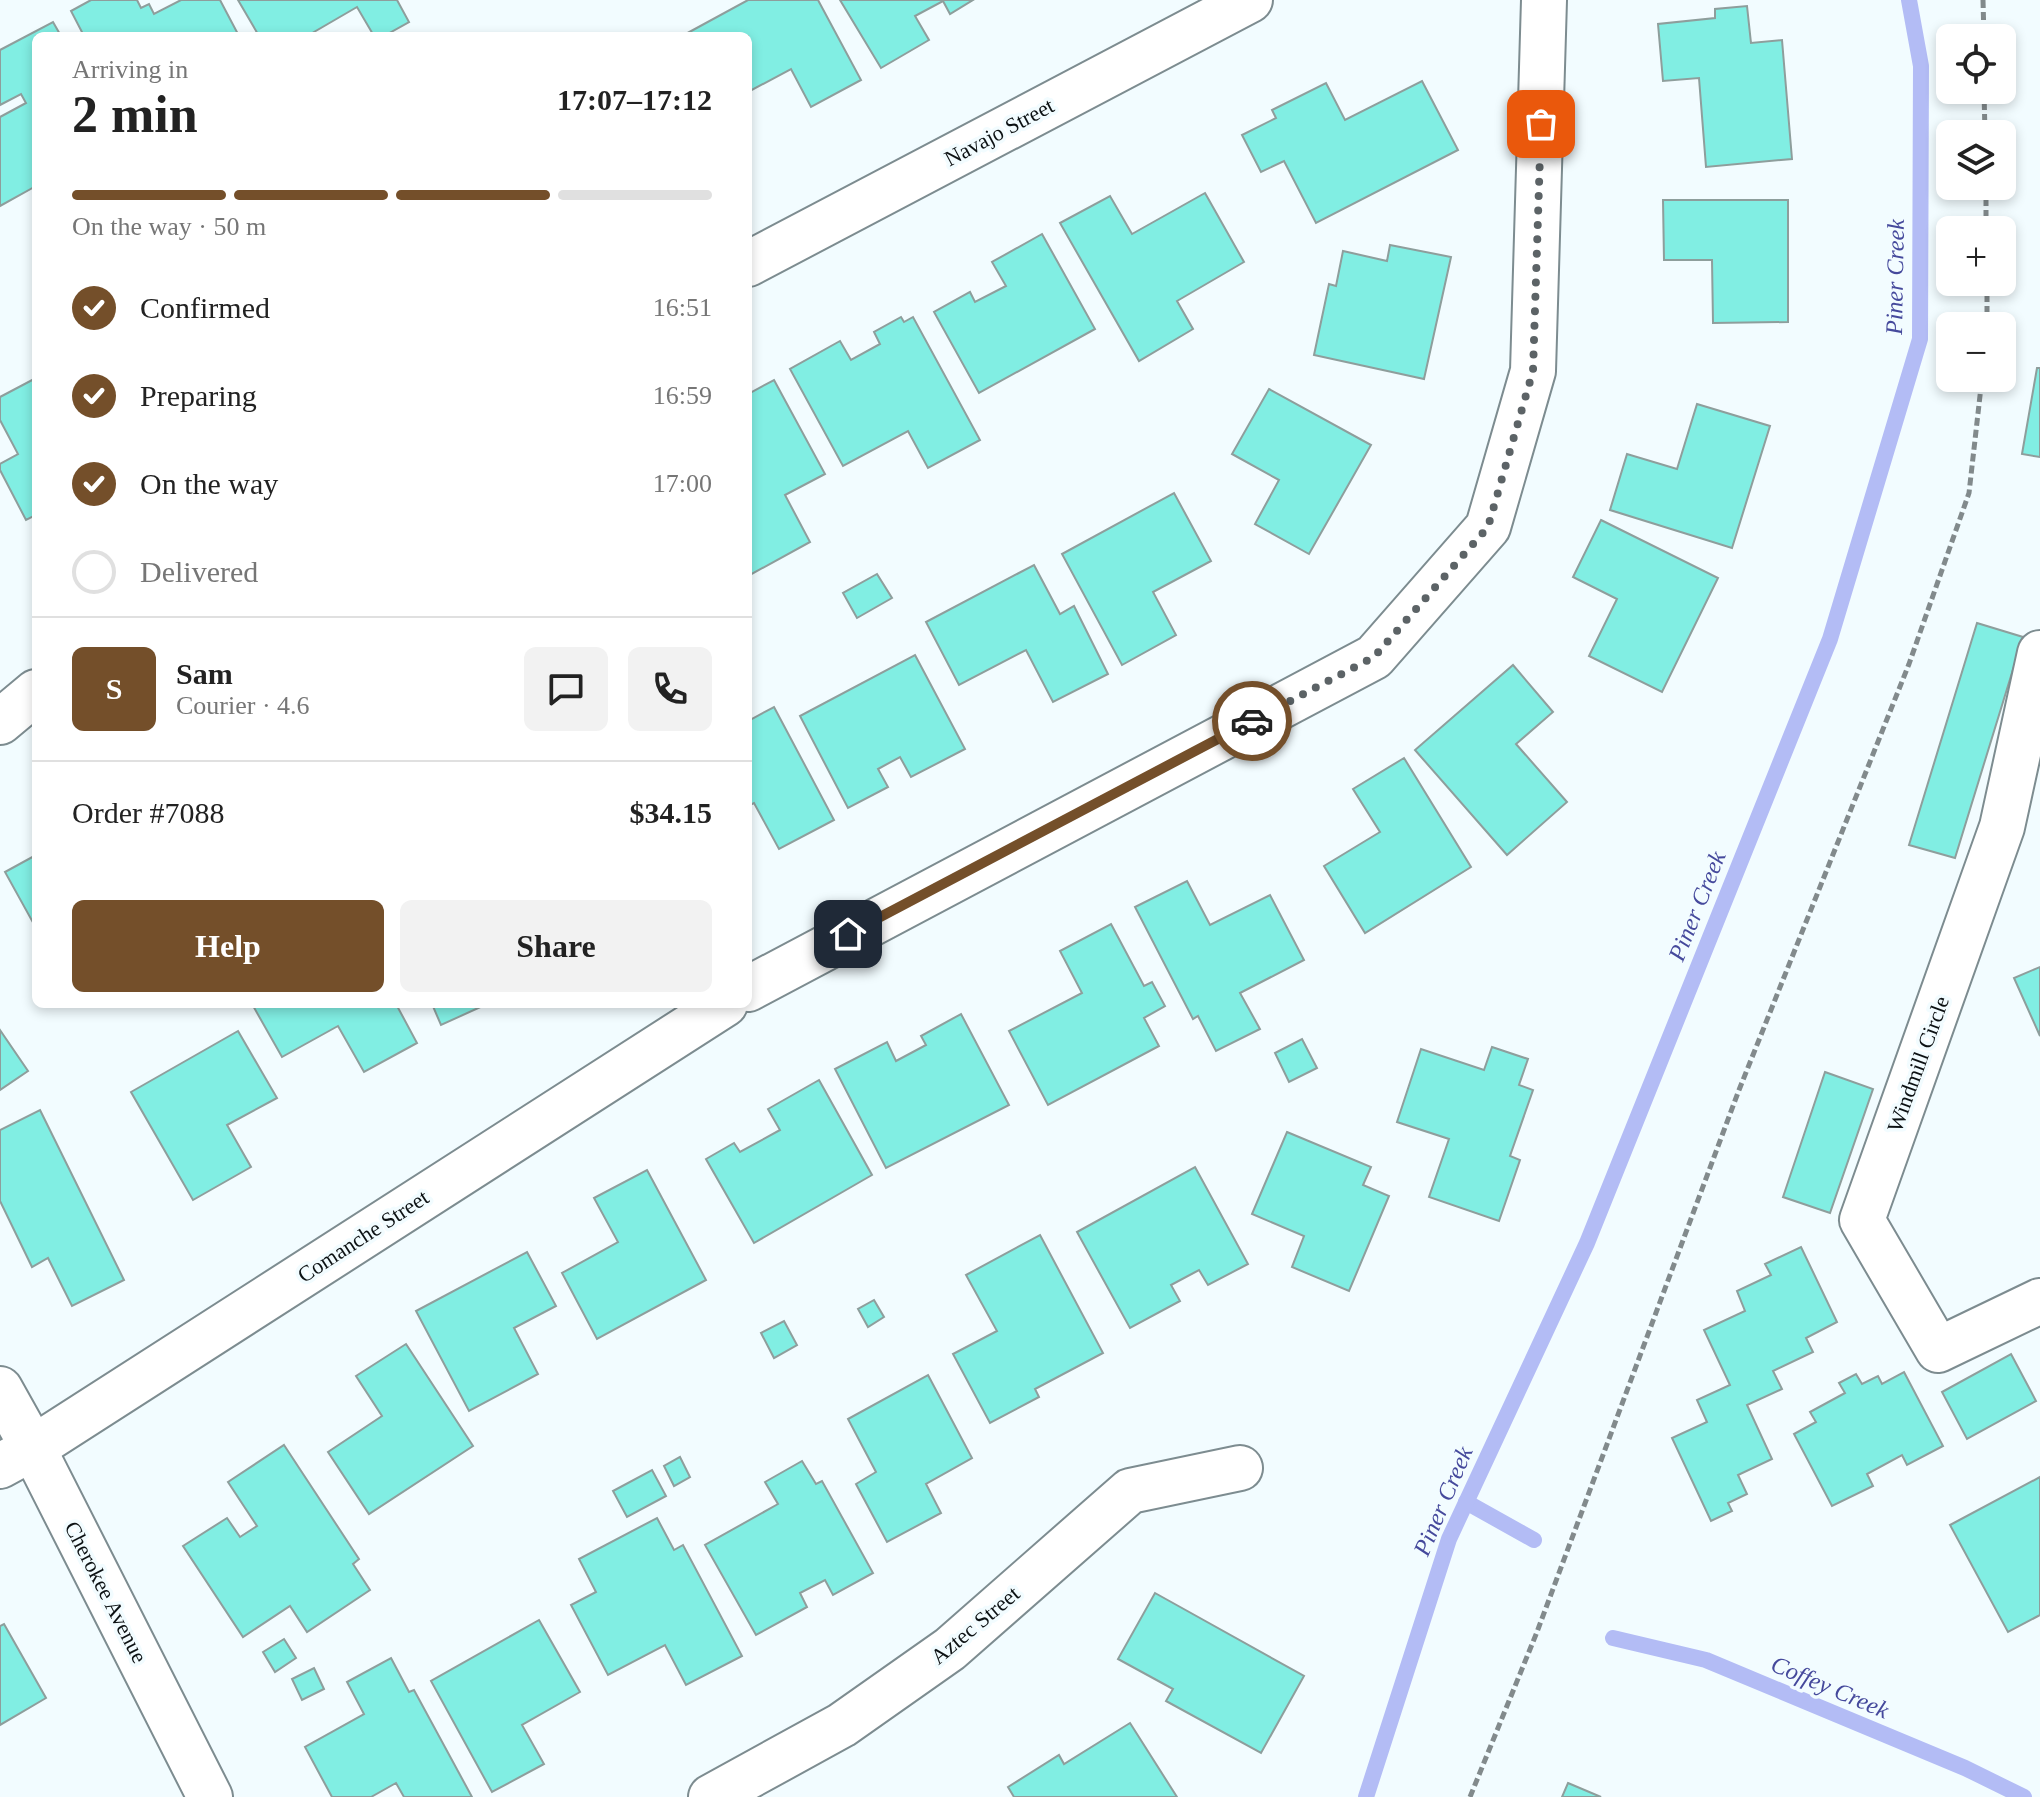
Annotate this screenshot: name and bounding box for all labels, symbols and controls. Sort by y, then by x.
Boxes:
map controls [1936,24,2016,392]
button: locate [1936,24,2016,104]
text: Arriving in [72,55,188,84]
text: 17:07–17:12 [557,83,712,116]
text: 2 min [72,86,198,143]
pin [1507,90,1575,158]
street label: Navajo Street [940,93,1058,171]
icon: bag [1519,102,1563,146]
button: layers [1936,120,2016,200]
text: On the way · 50 m [72,212,266,241]
button: + [1936,216,2016,296]
water label: Piner Creek [1881,219,1909,336]
icon: check [72,286,116,330]
text: Confirmed [140,291,270,324]
text: 16:51 [653,293,712,322]
button: − [1936,312,2016,392]
icon: check [72,374,116,418]
text: Preparing [140,379,257,412]
text: 16:59 [653,381,712,410]
icon: check [72,462,116,506]
text: On the way [140,467,278,500]
text: 17:00 [653,469,712,498]
text: Delivered [140,555,258,588]
button: chat [524,647,608,731]
button: phone [628,647,712,731]
text: Sam [176,657,233,690]
text: S [106,672,122,705]
courier [1212,681,1292,761]
text: Courier · 4.6 [176,691,310,720]
icon: car [1230,699,1274,743]
text: Order #7088 [72,796,224,829]
text: $34.15 [630,796,712,829]
water label: Piner Creek [1663,847,1731,965]
button: Help [72,900,384,992]
button: Share [400,900,712,992]
pin [814,900,882,968]
icon: home [826,912,870,956]
street label: Windmill Circle [1882,993,1954,1135]
street label: Comanche Street [293,1184,433,1288]
water label: Piner Creek [1408,1442,1478,1560]
street label: Cherokee Avenue [60,1517,152,1667]
street label: Aztec Street [926,1581,1024,1669]
water label: Coffey Creek [1767,1651,1893,1724]

